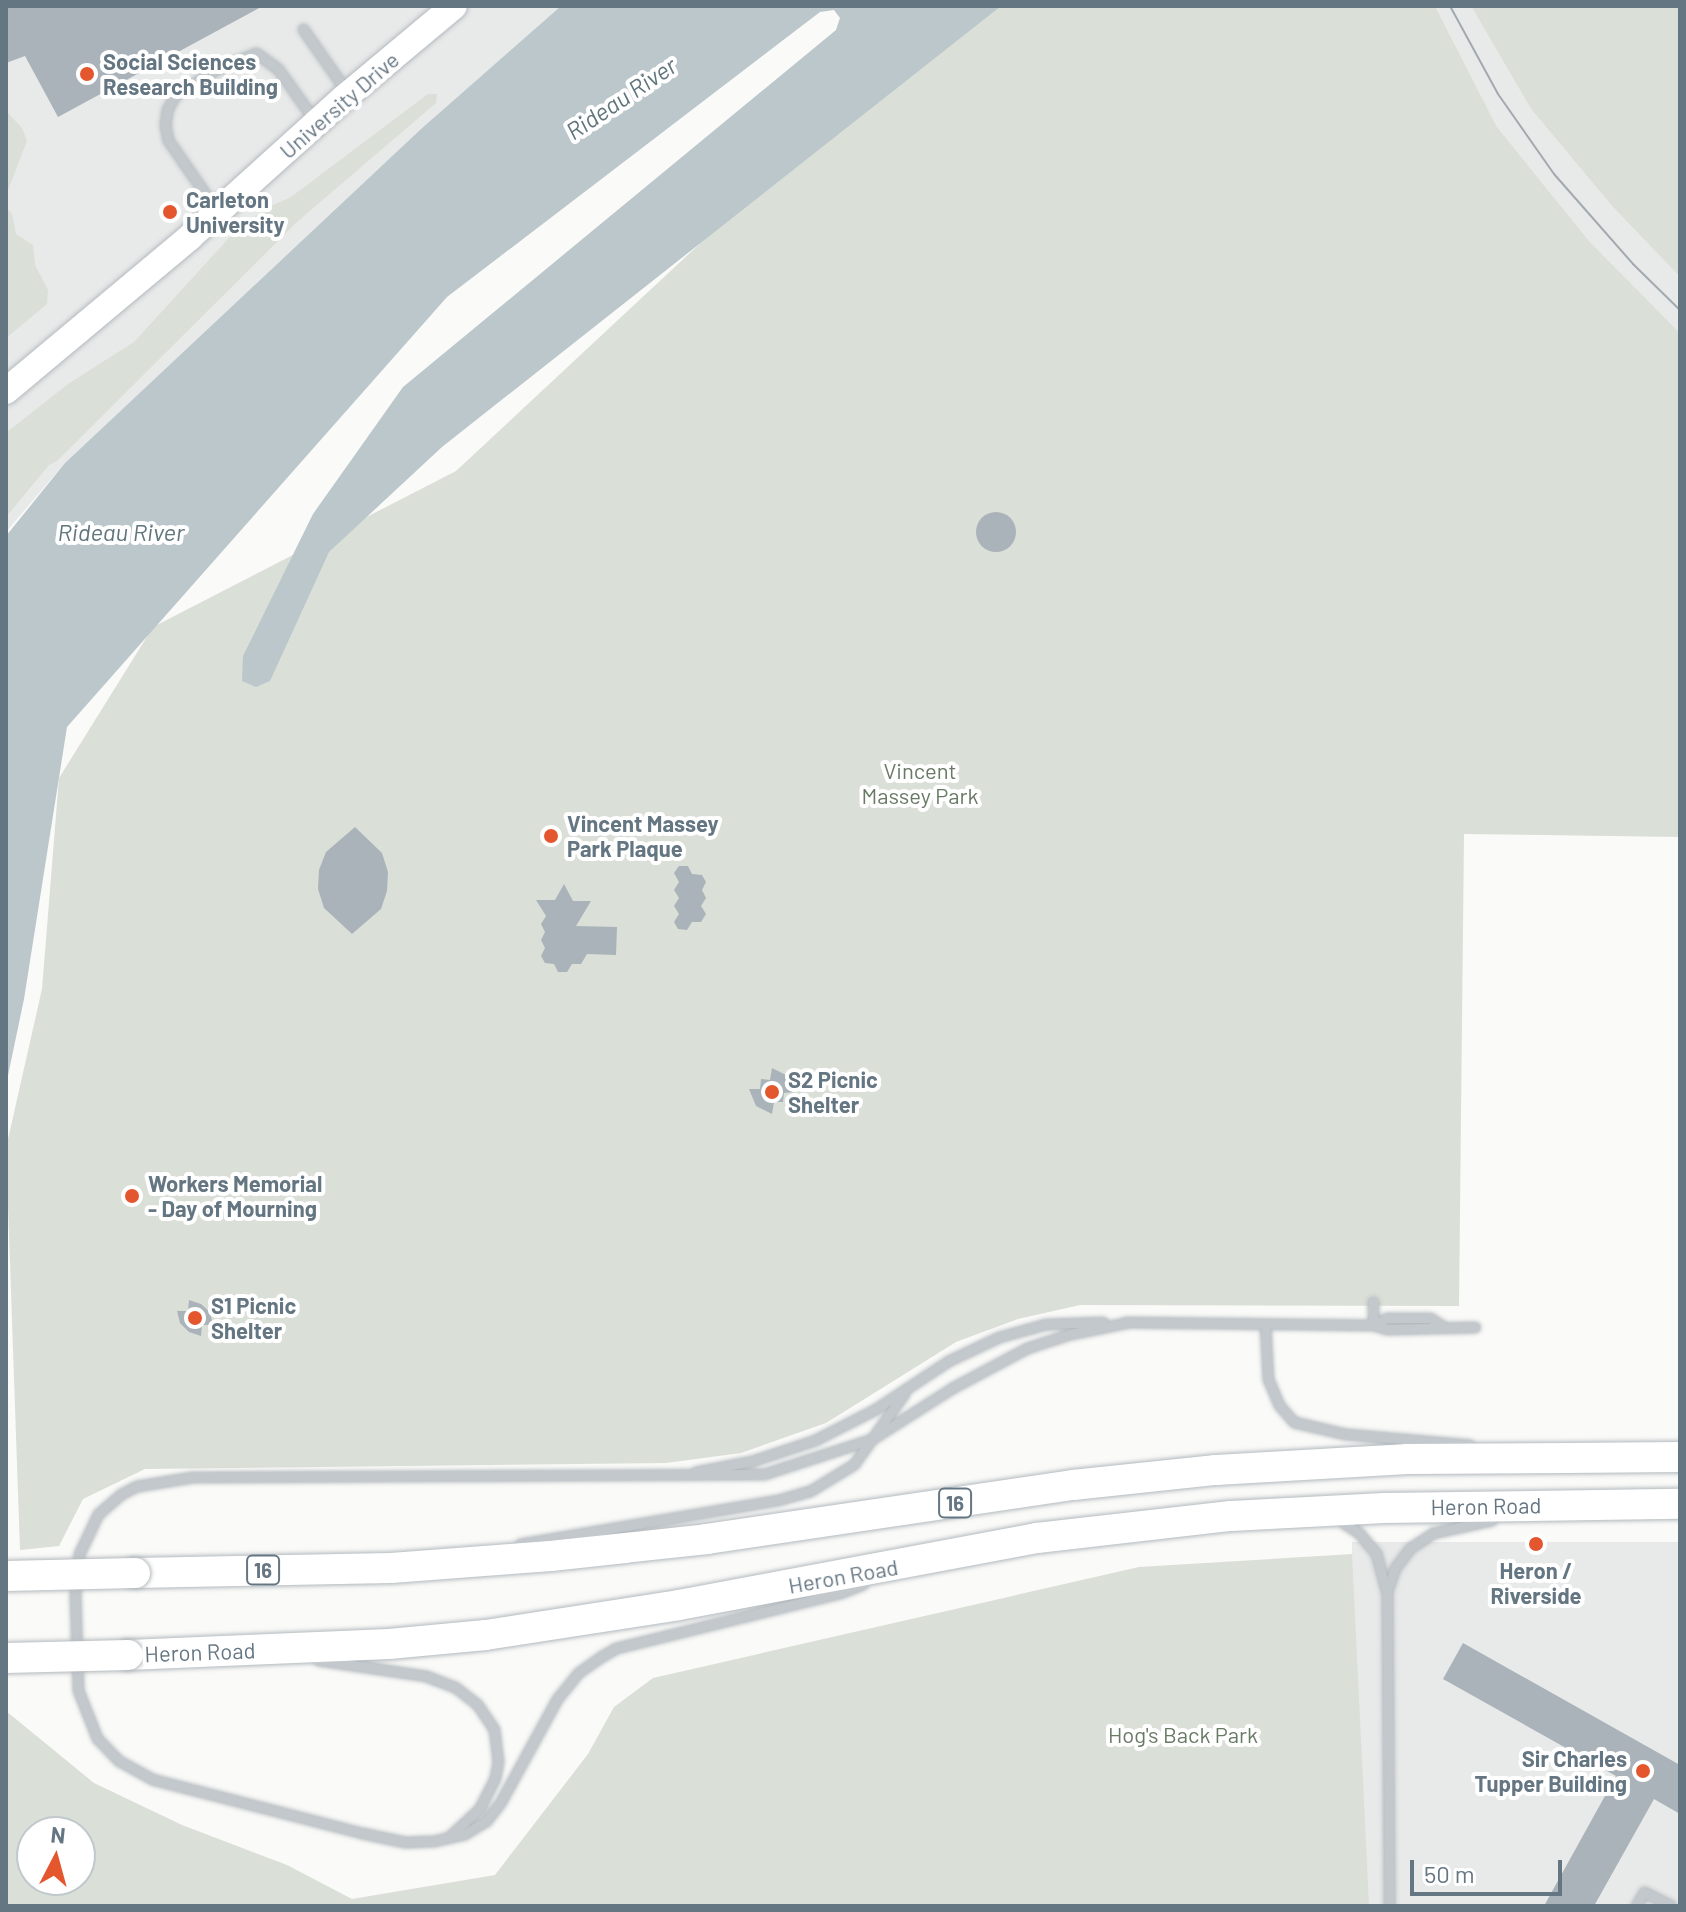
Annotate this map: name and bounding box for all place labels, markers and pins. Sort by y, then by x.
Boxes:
place label: Social Sciences Research Building [103,48,278,100]
marker: Social Sciences Research Building [78,65,96,83]
place label: Carleton University [186,186,285,238]
marker: Carleton University [161,203,179,221]
place label: Vincent Massey Park Plaque [567,810,719,862]
marker: Vincent Massey Park Plaque [542,827,560,845]
place label: S2 Picnic Shelter [788,1066,878,1118]
marker: S2 Picnic Shelter [763,1083,781,1101]
place label: Workers Memorial - Day of Mourning [148,1170,322,1222]
marker: Workers Memorial - Day of Mourning [123,1187,141,1205]
place label: S1 Picnic Shelter [211,1292,296,1344]
marker: S1 Picnic Shelter [186,1309,204,1327]
marker: Heron / Riverside [1527,1535,1545,1553]
place label: Heron / Riverside [1490,1557,1582,1608]
place label: Sir Charles Tupper Building [1475,1745,1627,1796]
marker: Sir Charles Tupper Building [1634,1762,1652,1780]

